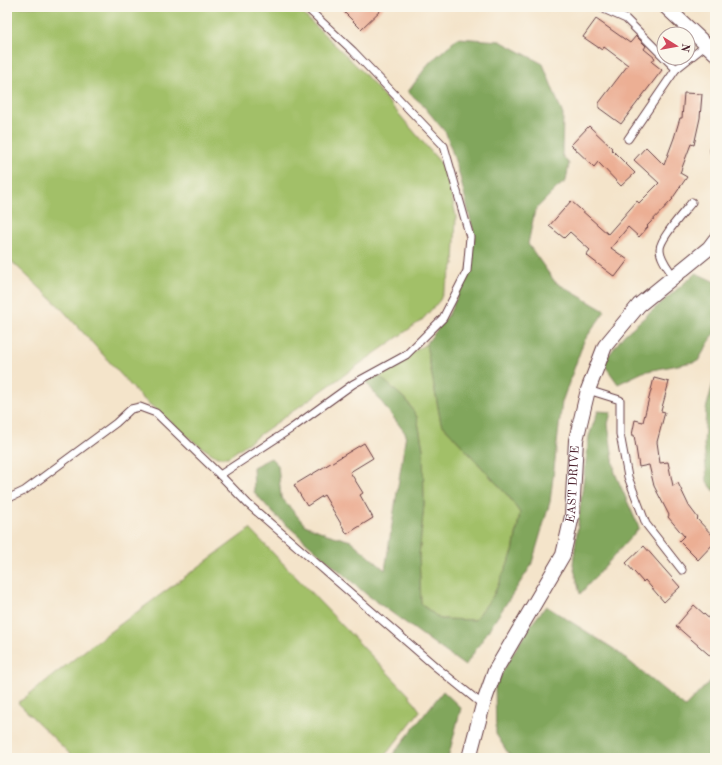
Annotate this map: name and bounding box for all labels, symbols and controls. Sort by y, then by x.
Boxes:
north arrow [656,26,696,66]
text: N [678,42,691,53]
street label: EAST DRIVE [565,446,582,524]

